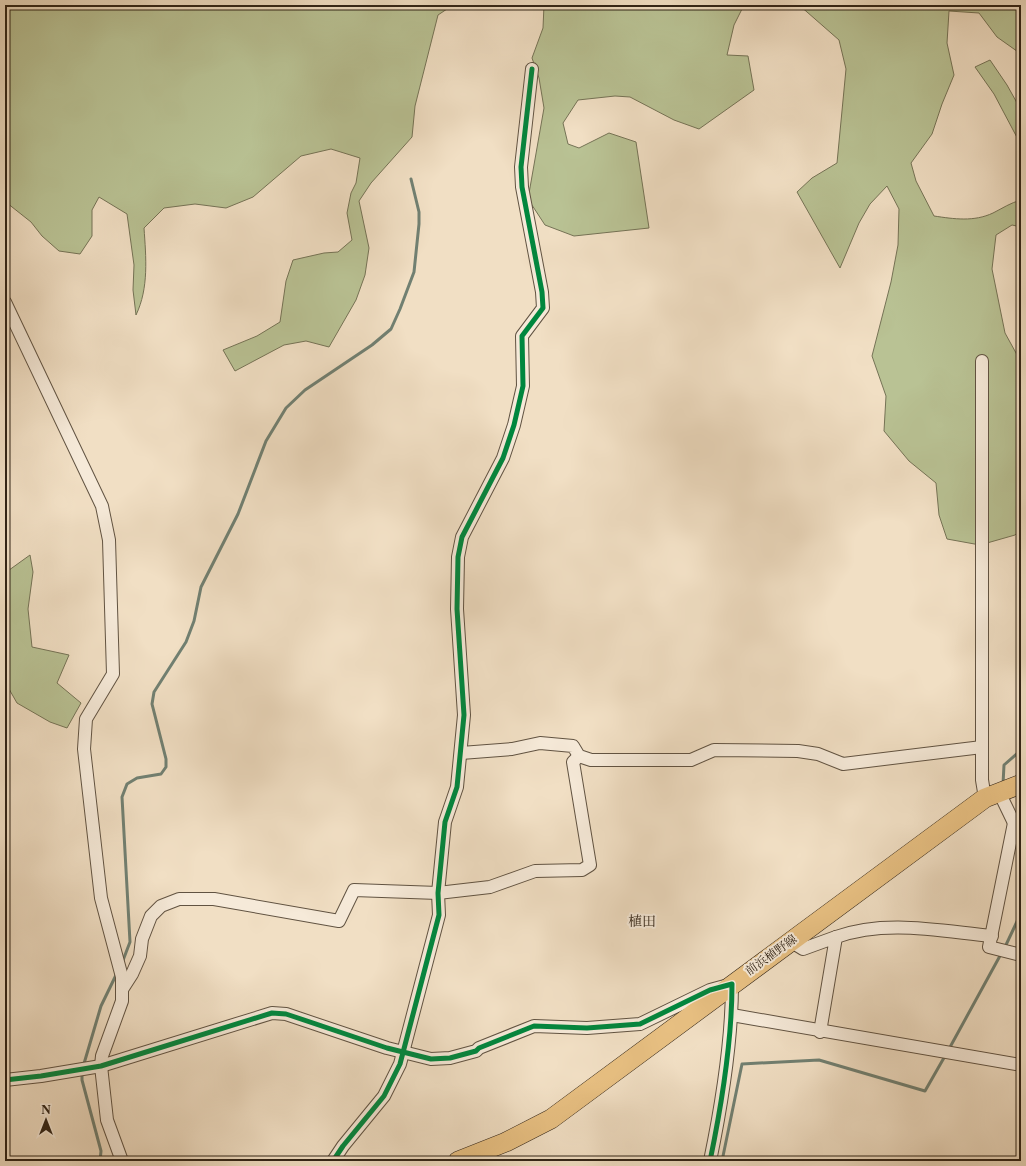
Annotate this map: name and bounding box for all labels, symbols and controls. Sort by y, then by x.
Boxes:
district label: 植田 [628,912,656,930]
street label: 前浜植野線 [742,931,799,978]
north arrow [26,1100,66,1140]
text: N [41,1103,51,1117]

